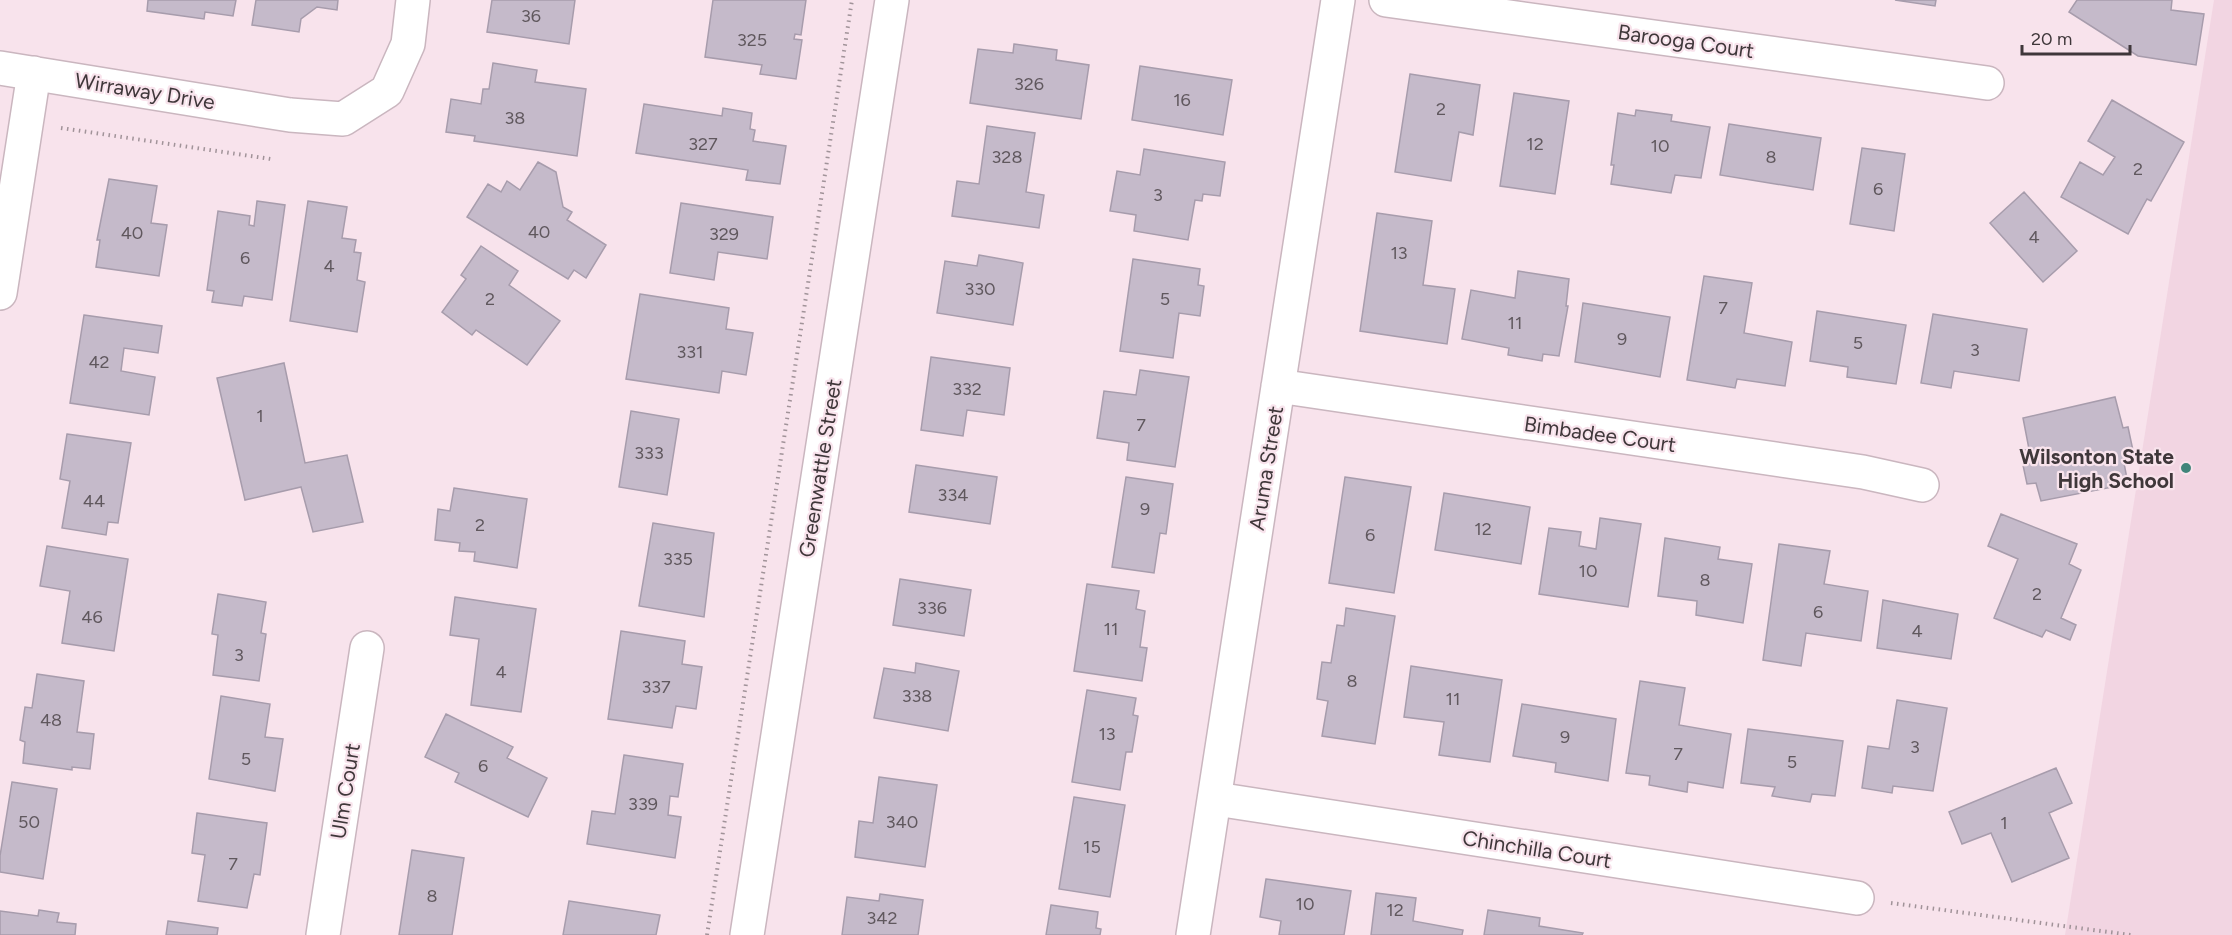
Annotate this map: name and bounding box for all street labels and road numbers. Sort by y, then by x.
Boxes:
street label: Barooga Court [1616,19,1756,63]
street label: Wirraway Drive [73,68,217,114]
street label: Greenwattle Street [794,377,846,559]
street label: Aruma Street [1244,404,1288,532]
street label: Bimbadee Court [1522,411,1678,457]
street label: Ulm Court [325,741,365,841]
street label: Chinchilla Court [1461,825,1613,873]

